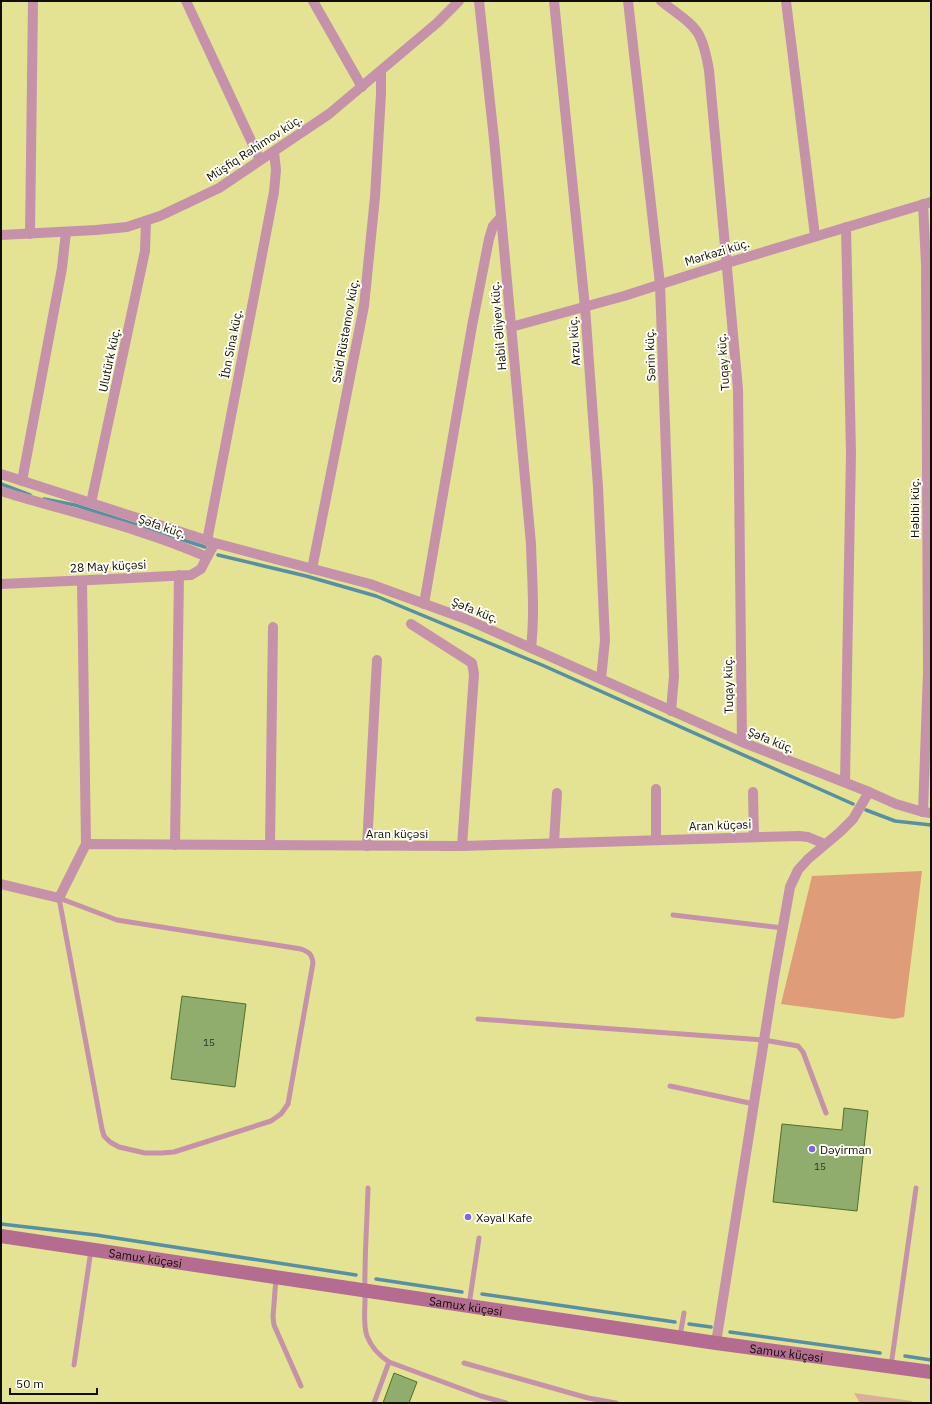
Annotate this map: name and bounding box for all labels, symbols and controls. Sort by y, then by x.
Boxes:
street label: Müşfiq Rəhimov küç. [203,111,305,185]
street label: Mərkəzi küç. [683,235,751,269]
street label: Səid Rüstəmov küç. [328,278,362,384]
street label: Habil Əliyev küç. [487,281,509,371]
street label: İbn Sina küç. [217,308,245,380]
street label: Arzu küç. [565,316,583,366]
street label: Ulutürk küç. [95,327,123,393]
street label: Sərin küç. [642,328,658,382]
street label: Tuqay küç. [714,333,732,391]
street label: Həbibi küç. [907,478,922,538]
street label: Şəfa küç. [136,511,188,541]
street label: 28 May küçəsi [69,557,147,575]
street label: Şəfa küç. [450,594,500,626]
street label: Tuqay küç. [720,656,736,714]
street label: Şəfa küç. [746,724,796,756]
street label: Aran küçəsi [688,816,752,834]
street label: Aran küçəsi [366,826,428,841]
house number: 15 [203,1036,215,1049]
place label: Dəyirman [820,1142,872,1157]
marker: Dəyirman [807,1144,817,1154]
house number: 15 [814,1160,826,1173]
place label: Xəyal Kafe [476,1210,533,1225]
marker: Xəyal Kafe [463,1212,473,1222]
street label: Samux küçəsi [108,1245,183,1271]
street label: Samux küçəsi [428,1293,504,1318]
street label: Samux küçəsi [749,1340,824,1365]
scale bar [10,1370,97,1396]
text: 50 m [16,1376,44,1391]

